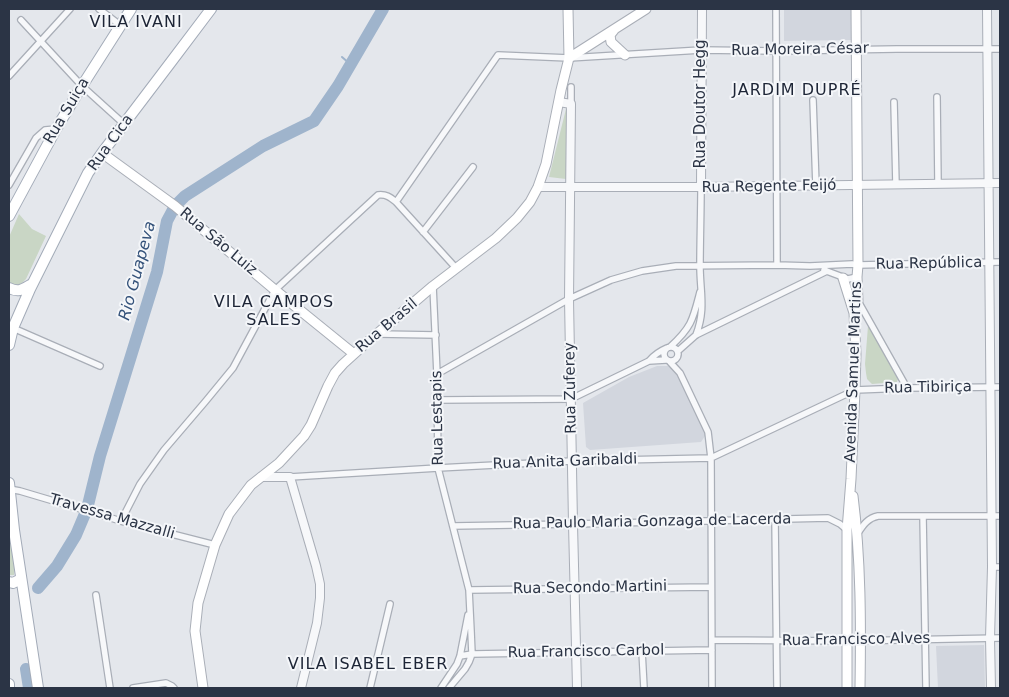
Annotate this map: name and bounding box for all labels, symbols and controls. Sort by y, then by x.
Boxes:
district label: VILA IVANI [88,13,184,33]
street label: Rua Doutor Hegg [692,40,710,168]
street label: Rua Moreira César [731,40,869,60]
street label: Rua Suiça [40,75,94,147]
district label: JARDIM DUPRÉ [731,81,863,101]
street label: Rua Cica [85,111,137,175]
street label: Rua Regente Feijó [701,177,837,197]
street label: Rua São Luiz [176,204,260,280]
water label: Rio Guapeva [116,219,160,323]
street label: Rua República [876,254,982,274]
street label: Avenida Samuel Martins [842,281,866,463]
district label: VILA CAMPOS SALES [212,293,336,331]
street label: Rua Brasil [352,295,422,357]
street label: Rua Zuferey [561,342,581,434]
street label: Rua Lestapis [428,370,448,466]
street label: Rua Tibiriça [884,378,972,398]
street label: Rua Anita Garibaldi [492,450,638,474]
street label: Travessa Mazzalli [47,490,177,544]
street label: Rua Paulo Maria Gonzaga de Lacerda [512,511,792,533]
street label: Rua Secondo Martini [513,578,667,598]
street label: Rua Francisco Alves [782,630,930,650]
street label: Rua Francisco Carbol [507,642,665,662]
district label: VILA ISABEL EBER [286,655,450,675]

